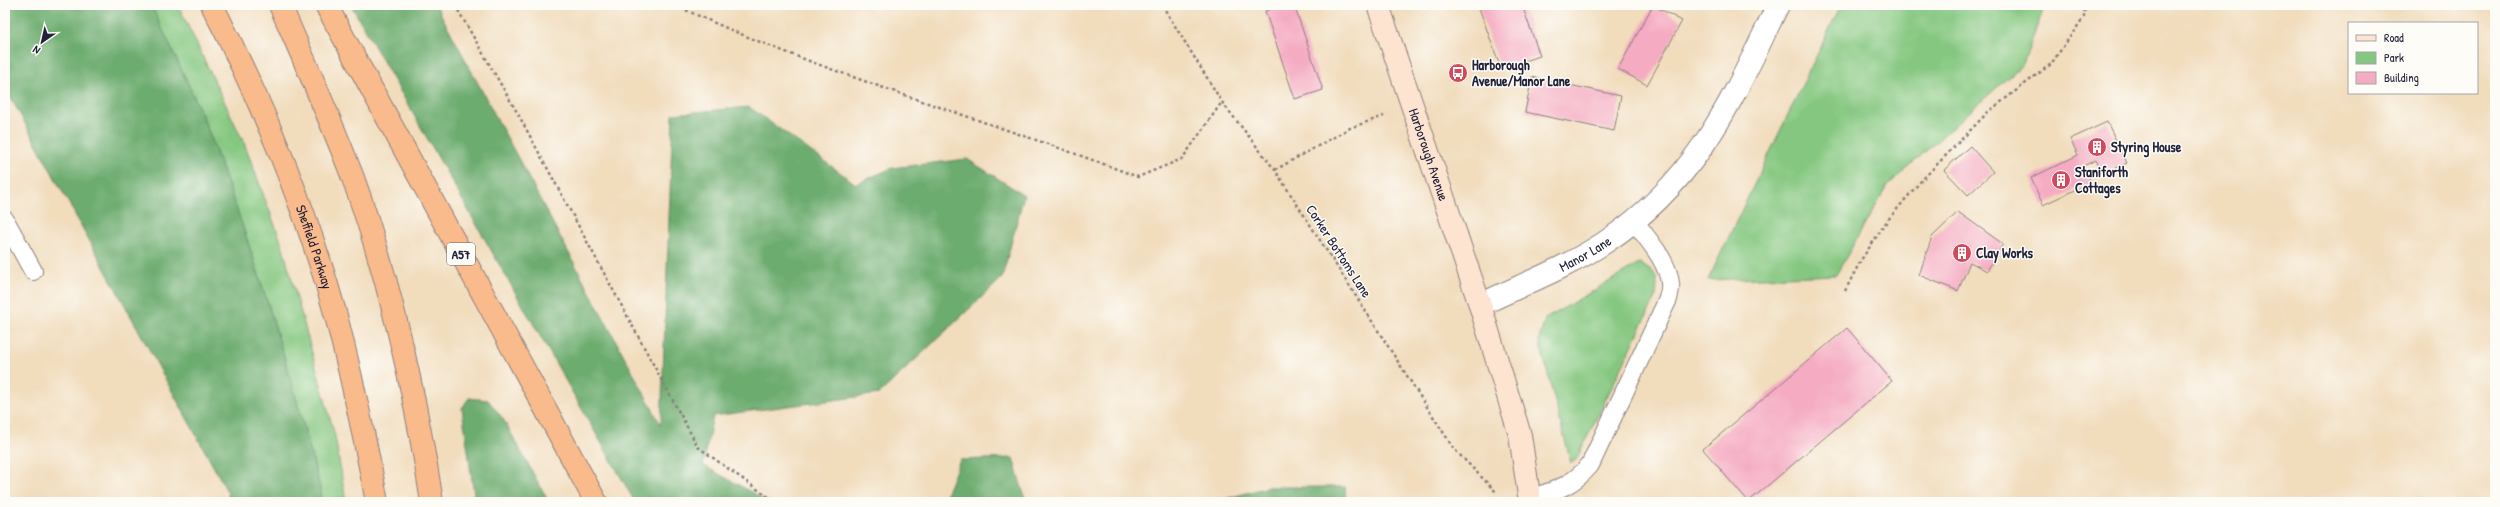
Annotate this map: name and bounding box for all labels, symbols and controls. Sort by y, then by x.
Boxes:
north arrow [22,22,62,62]
legend [2348,22,2478,94]
text: Road [2384,29,2404,46]
text: N [30,43,43,58]
text: Park [2384,49,2404,66]
place label: Harborough Avenue/Manor Lane [1472,55,1571,90]
bus stop icon: Harborough Avenue/Manor Lane [1447,62,1469,84]
text: Building [2384,69,2419,86]
street label: Harborough Avenue [1405,106,1454,204]
building icon: Styring House [2086,136,2108,158]
place label: Styring House [2111,137,2182,158]
place label: Staniforth Cottages [2075,162,2128,199]
building icon: Staniforth Cottages [2050,169,2072,191]
street label: Corker Bottoms Lane [1302,201,1377,301]
street label: Sheffield Parkway [292,202,338,292]
street label: Manor Lane [1556,231,1615,276]
building icon: Clay Works [1951,242,1973,264]
road number: A57 [447,243,475,265]
place label: Clay Works [1976,243,2033,264]

